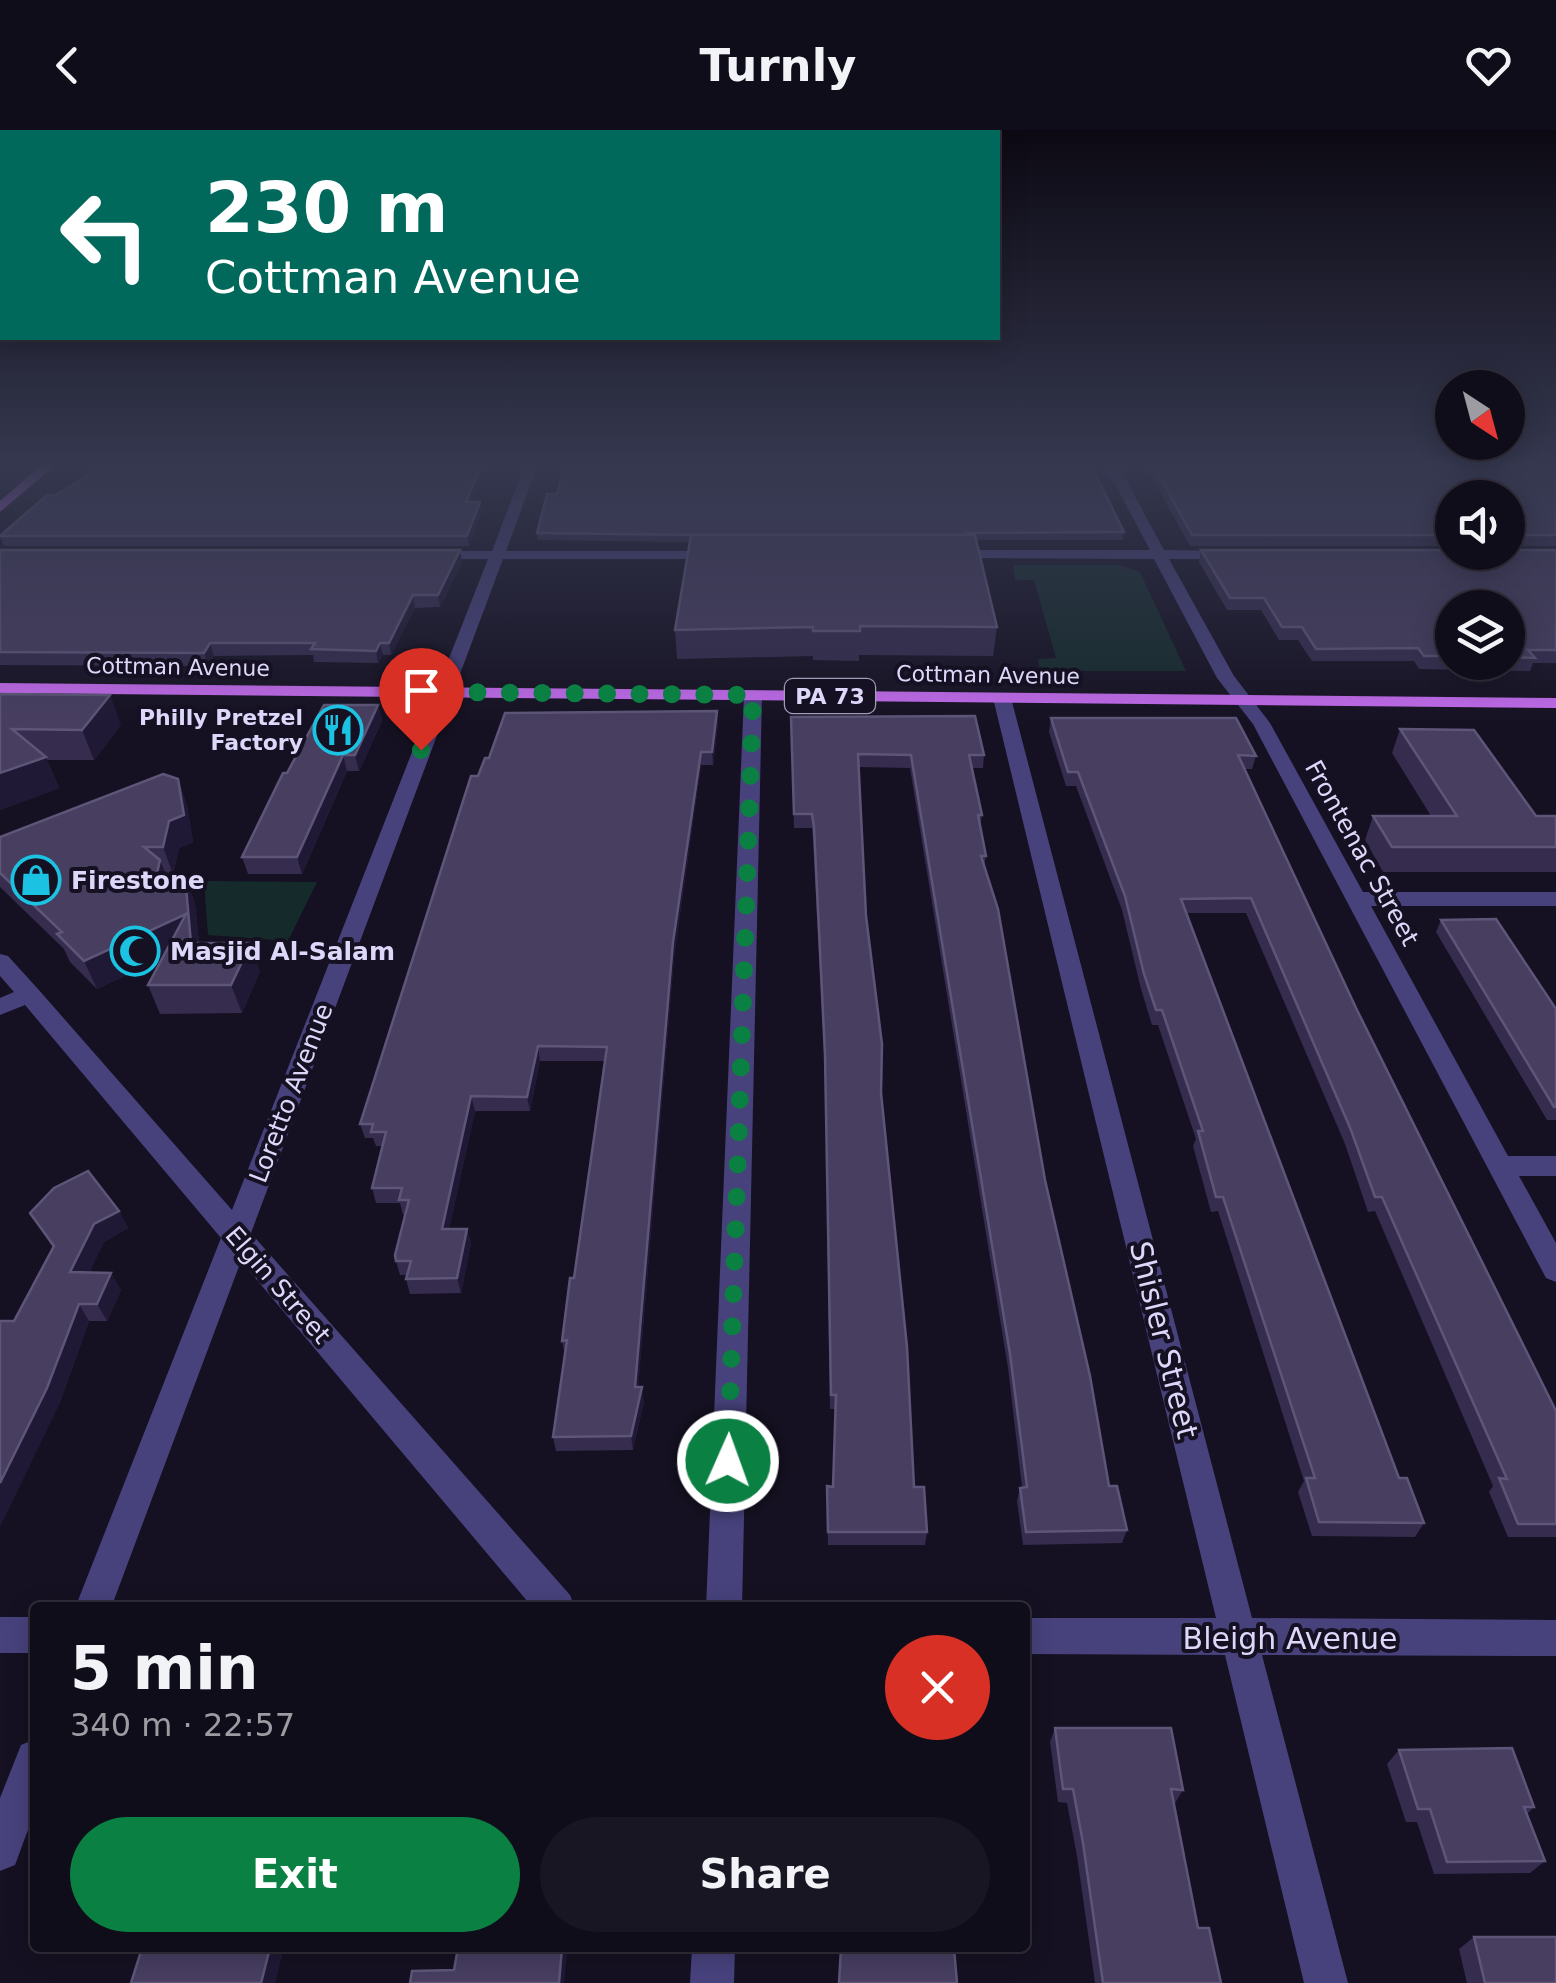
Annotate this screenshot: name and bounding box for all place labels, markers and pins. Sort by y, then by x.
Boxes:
pin [379,648,464,751]
restaurant icon: Philly Pretzel Factory [312,704,364,756]
place label: Philly Pretzel Factory [139,705,303,755]
shop icon: Firestone [10,854,62,906]
place label: Firestone [71,866,205,895]
mosque icon: Masjid Al-Salam [109,925,161,977]
place label: Masjid Al-Salam [170,937,395,966]

